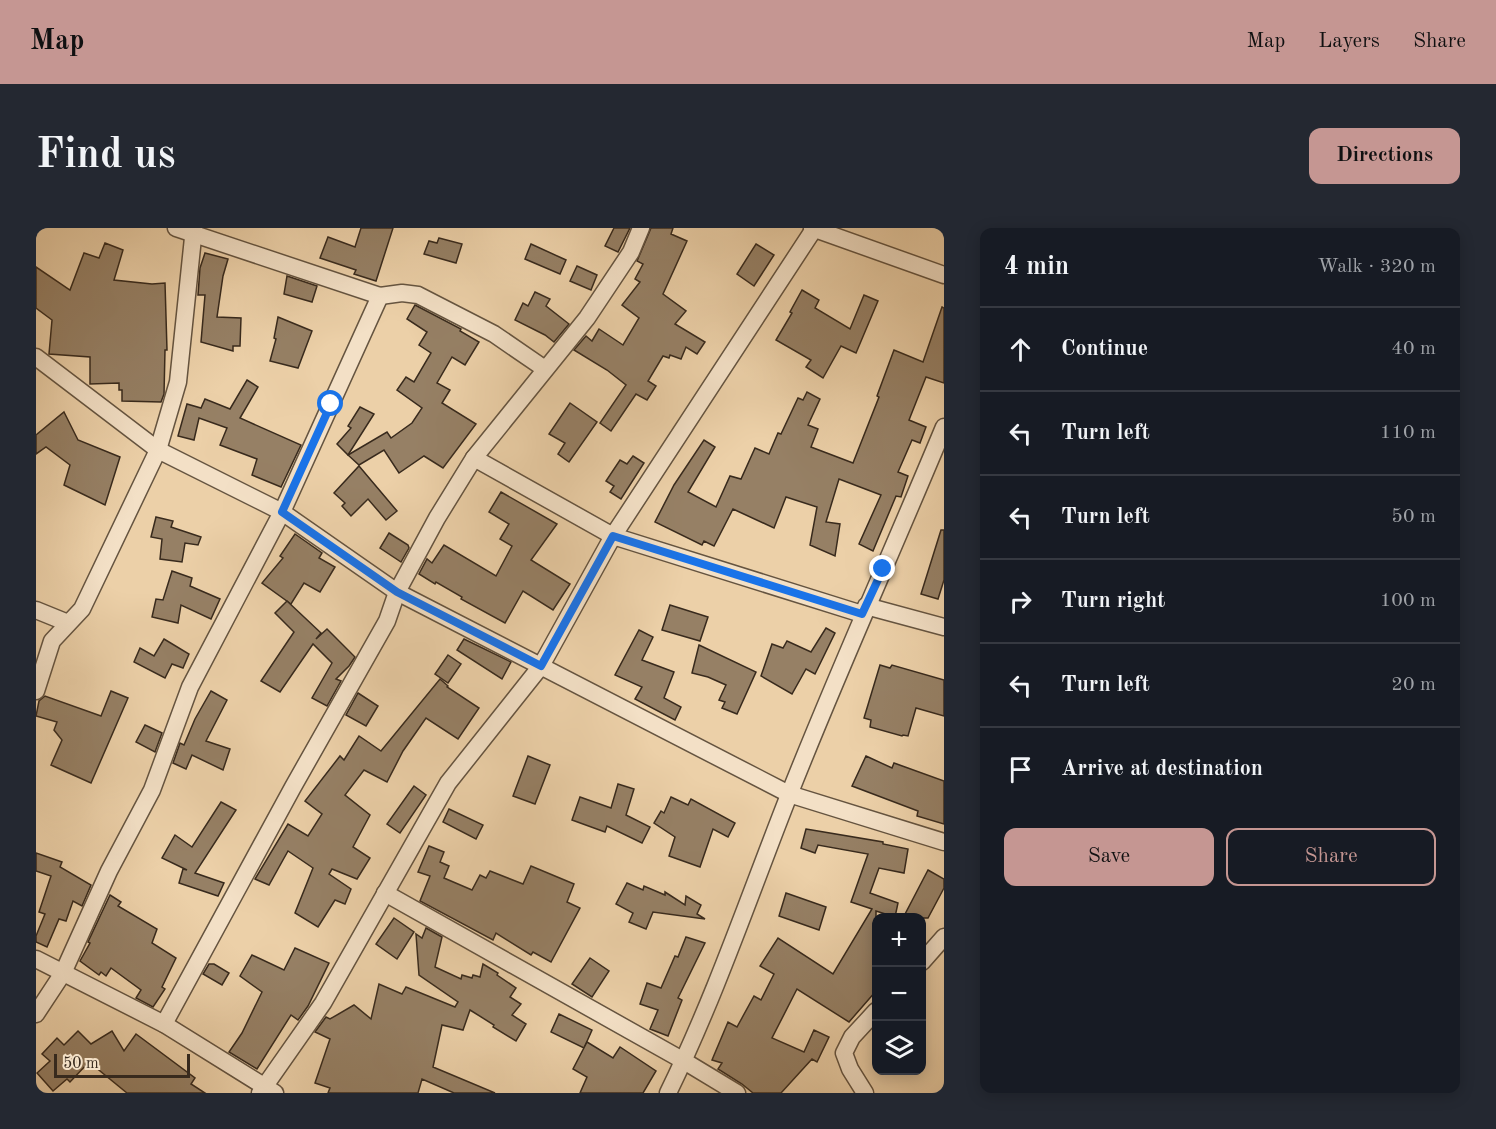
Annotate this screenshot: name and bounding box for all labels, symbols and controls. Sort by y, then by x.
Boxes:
text: Map [30,28,84,56]
text: Map [1246,31,1285,52]
text: Layers [1318,31,1380,52]
text: Share [1413,31,1466,52]
button: Directions [1309,128,1460,184]
text: Find us [36,135,175,177]
text: 4 min [1004,254,1069,280]
text: Walk · 320 m [1317,257,1436,277]
icon: ahead [1004,333,1037,366]
text: Continue [1061,338,1148,360]
text: 40 m [1391,339,1436,359]
route start [317,390,343,416]
icon: left [1004,417,1037,450]
text: Turn left [1061,422,1150,444]
text: 110 m [1380,423,1436,443]
icon: left [1004,501,1037,534]
text: Turn left [1061,506,1150,528]
text: 50 m [1391,507,1436,527]
route end [869,555,895,581]
icon: right [1004,585,1037,618]
text: Turn right [1061,590,1165,612]
text: 100 m [1380,591,1436,611]
icon: left [1004,669,1037,702]
text: Turn left [1061,674,1150,696]
text: 20 m [1391,675,1436,695]
icon: arrive [1004,753,1037,786]
text: Arrive at destination [1061,758,1263,780]
button: Save [1004,828,1214,886]
button: Share [1226,828,1436,886]
map controls [872,913,926,1075]
button: + [872,913,926,967]
button: − [872,967,926,1021]
button: layers [872,1021,926,1075]
scale bar [54,1051,190,1078]
text: 50 m [63,1056,99,1072]

